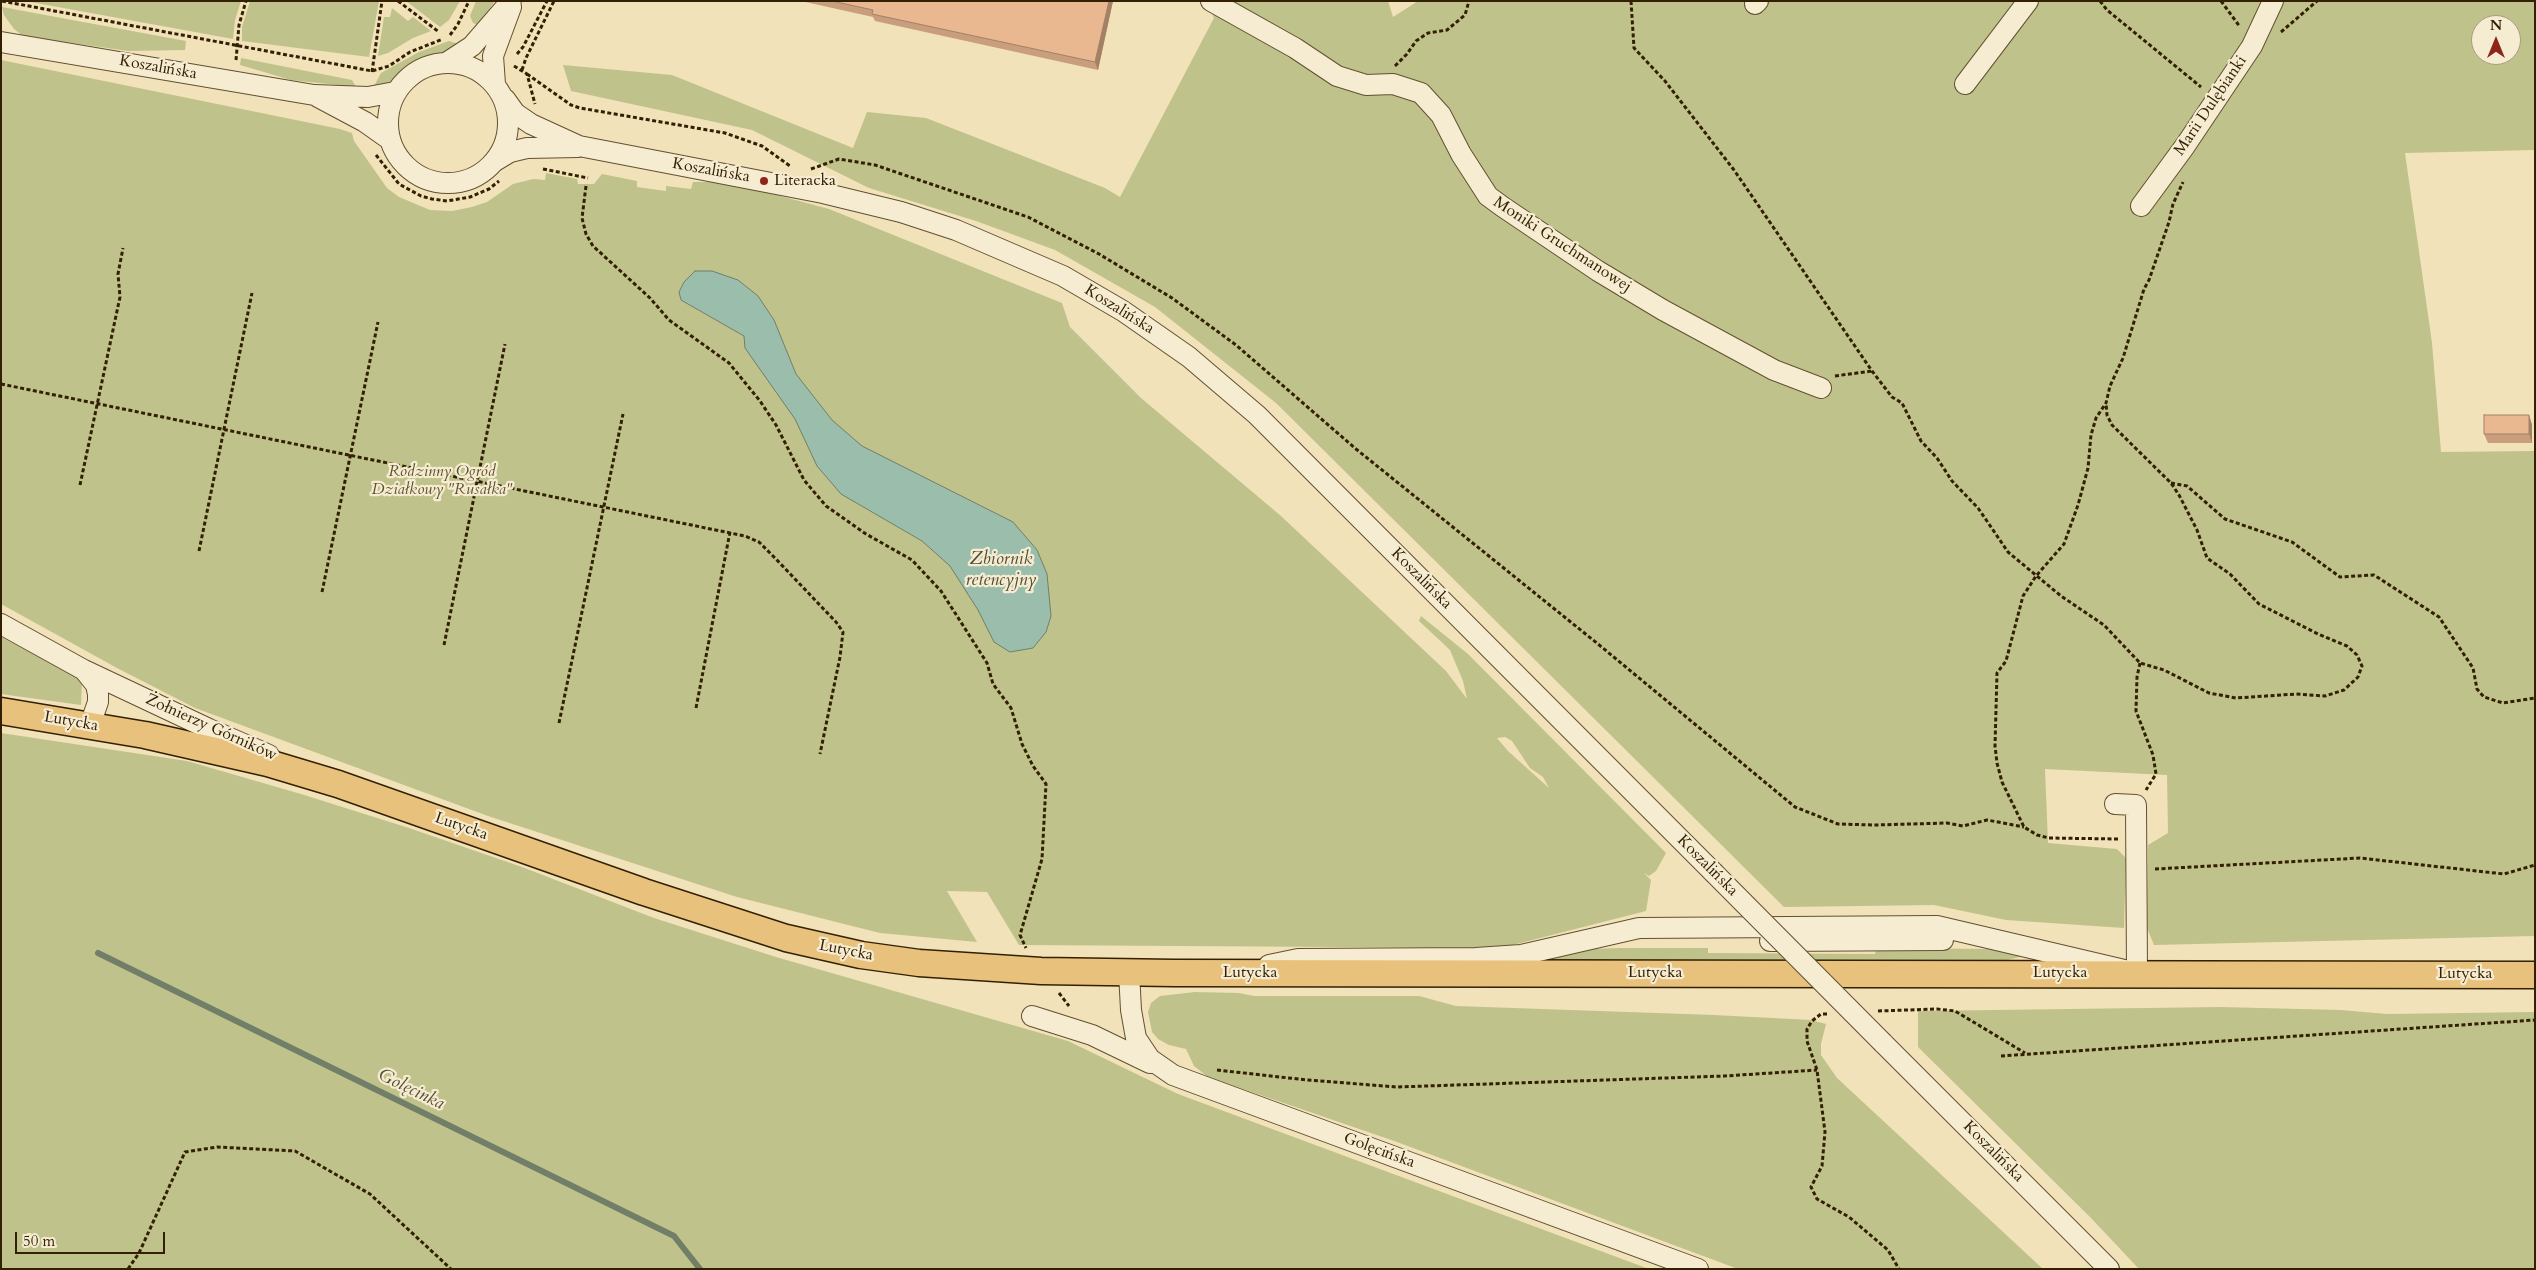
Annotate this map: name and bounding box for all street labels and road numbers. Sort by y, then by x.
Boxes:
street label: Koszalińska [118,52,198,84]
street label: Marii Dulębianki [2170,52,2252,160]
street label: Koszalińska [671,155,751,187]
street label: Moniki Gruchmanowej [1489,193,1635,297]
street label: Koszalińska [1081,281,1157,339]
street label: Koszalińska [1386,544,1456,614]
street label: Żołnierzy Górników [142,690,280,766]
street label: Lutycka [42,708,100,736]
street label: Lutycka [432,809,490,845]
street label: Koszalińska [1672,831,1742,901]
street label: Lutycka [817,936,875,966]
street label: Lutycka [1223,963,1277,983]
street label: Lutycka [1628,963,1682,983]
street label: Lutycka [2033,963,2087,983]
street label: Lutycka [2438,964,2492,984]
street label: Koszalińska [1958,1117,2028,1187]
street label: Golęcińska [1341,1129,1417,1173]

